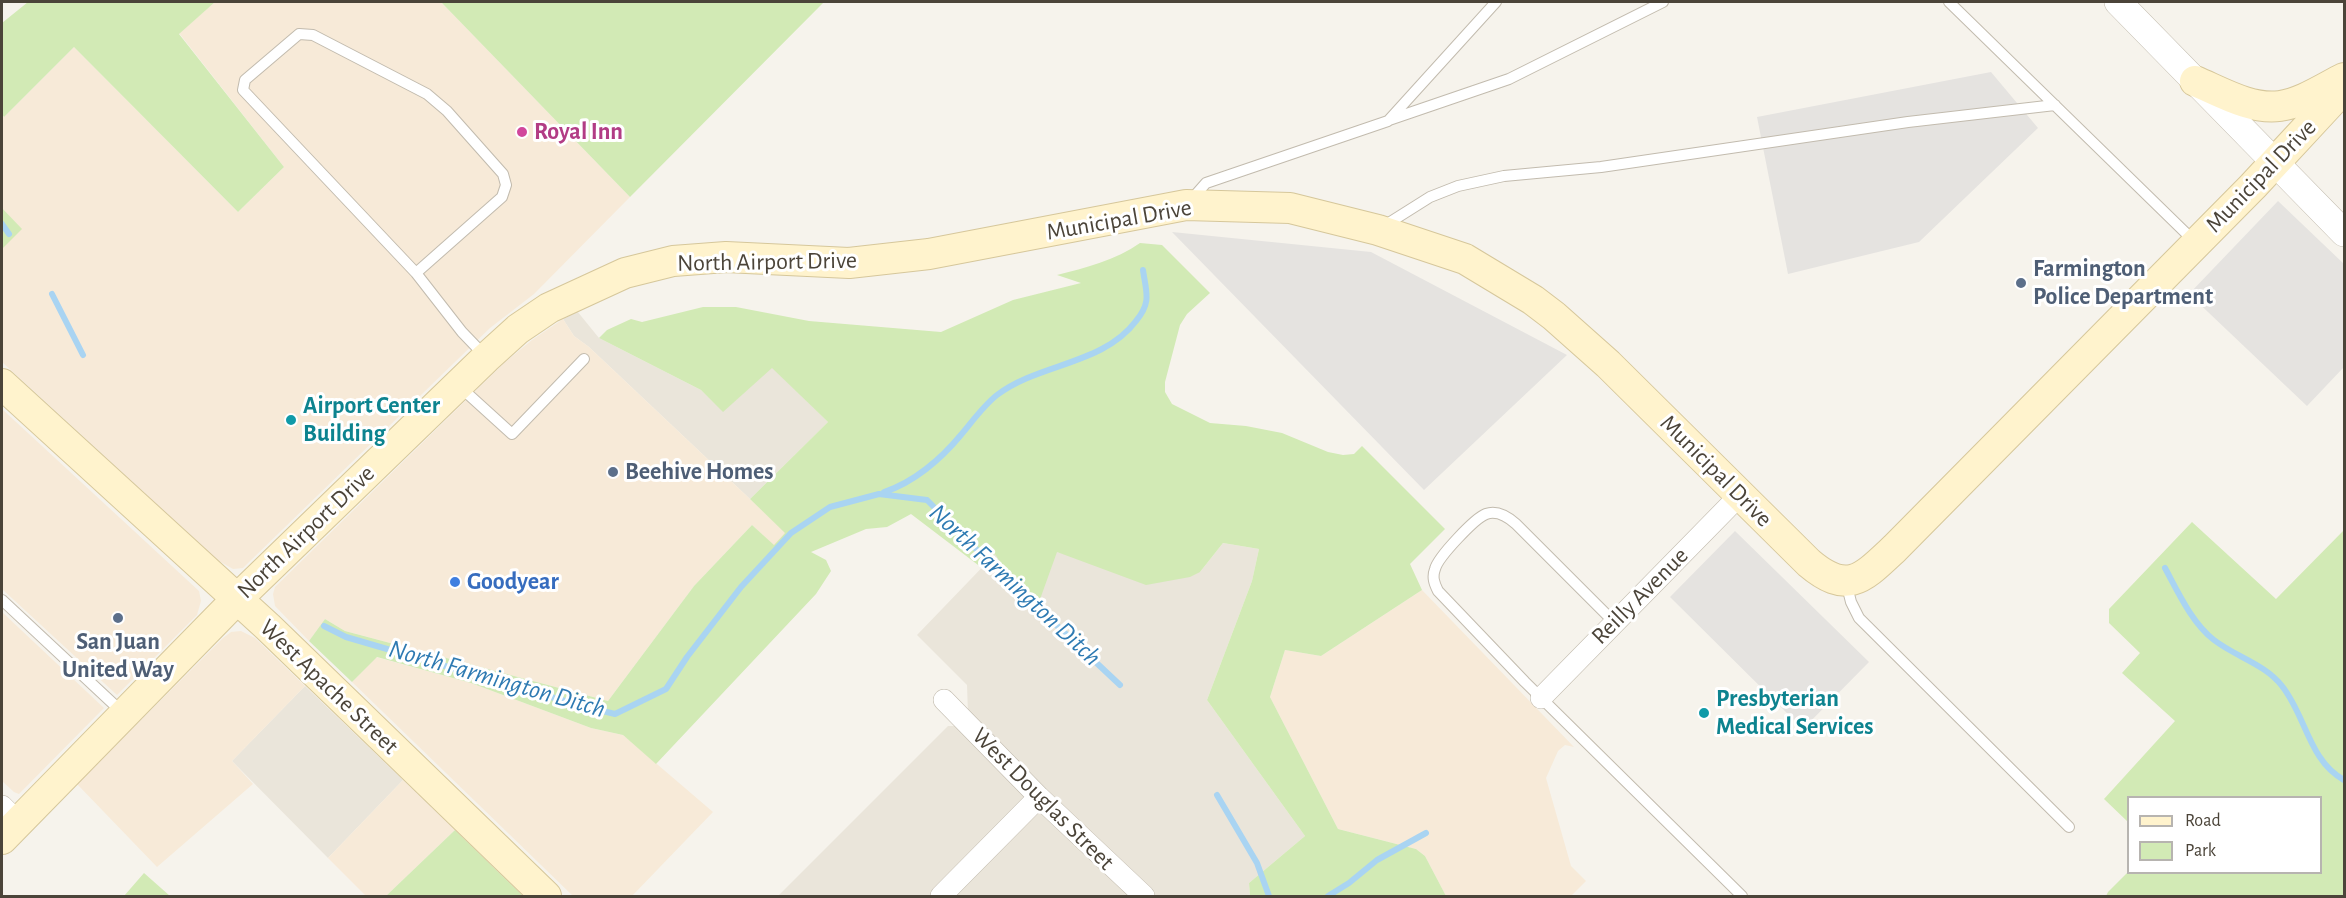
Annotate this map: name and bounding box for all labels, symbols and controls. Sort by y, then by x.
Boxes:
street label: Municipal Drive [2200,113,2322,239]
place label: Royal Inn [534,118,623,146]
marker: Royal Inn [515,125,529,139]
street label: Municipal Drive [1044,193,1194,247]
street label: North Airport Drive [677,246,857,278]
place label: Farmington Police Department [2033,255,2213,311]
marker: Farmington Police Department [2014,276,2028,290]
place label: Airport Center Building [303,392,440,448]
street label: Municipal Drive [1654,409,1778,533]
marker: Airport Center Building [284,413,298,427]
place label: Beehive Homes [625,458,774,486]
street label: North Airport Drive [231,459,381,605]
marker: Beehive Homes [606,465,620,479]
water label: North Farmington Ditch [923,497,1107,673]
street label: Reilly Avenue [1586,542,1694,650]
place label: Goodyear [467,568,559,596]
marker: Goodyear [448,575,462,589]
marker: San Juan United Way [111,611,125,625]
street label: West Apache Street [254,613,404,761]
place label: San Juan United Way [62,628,174,684]
water label: North Farmington Ditch [385,633,609,725]
place label: Presbyterian Medical Services [1716,685,1874,741]
marker: Presbyterian Medical Services [1697,706,1711,720]
street label: West Douglas Street [966,722,1120,876]
legend [2127,796,2322,874]
text: Road [2185,812,2221,830]
text: Park [2185,842,2216,860]

